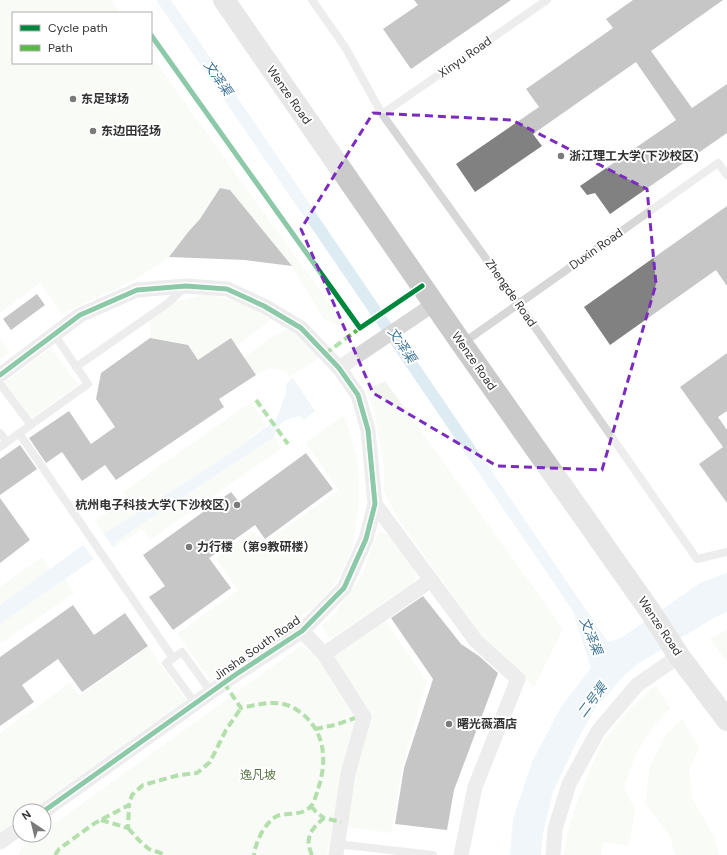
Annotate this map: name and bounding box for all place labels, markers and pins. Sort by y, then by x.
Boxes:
place label: 东足球场 [81,91,129,107]
marker: 东足球场 [68,94,78,104]
place label: 东边田径场 [101,123,161,139]
marker: 东边田径场 [88,126,98,136]
place label: 浙江理工大学(下沙校区) [569,148,699,164]
marker: 浙江理工大学(下沙校区) [556,151,566,161]
place label: 杭州电子科技大学(下沙校区) [75,497,229,513]
marker: 杭州电子科技大学(下沙校区) [232,500,242,510]
place label: 力行楼 （第9教研楼） [197,539,315,555]
marker: 力行楼 （第9教研楼） [184,542,194,552]
place label: 曙光薇酒店 [457,716,517,732]
marker: 曙光薇酒店 [444,719,454,729]

